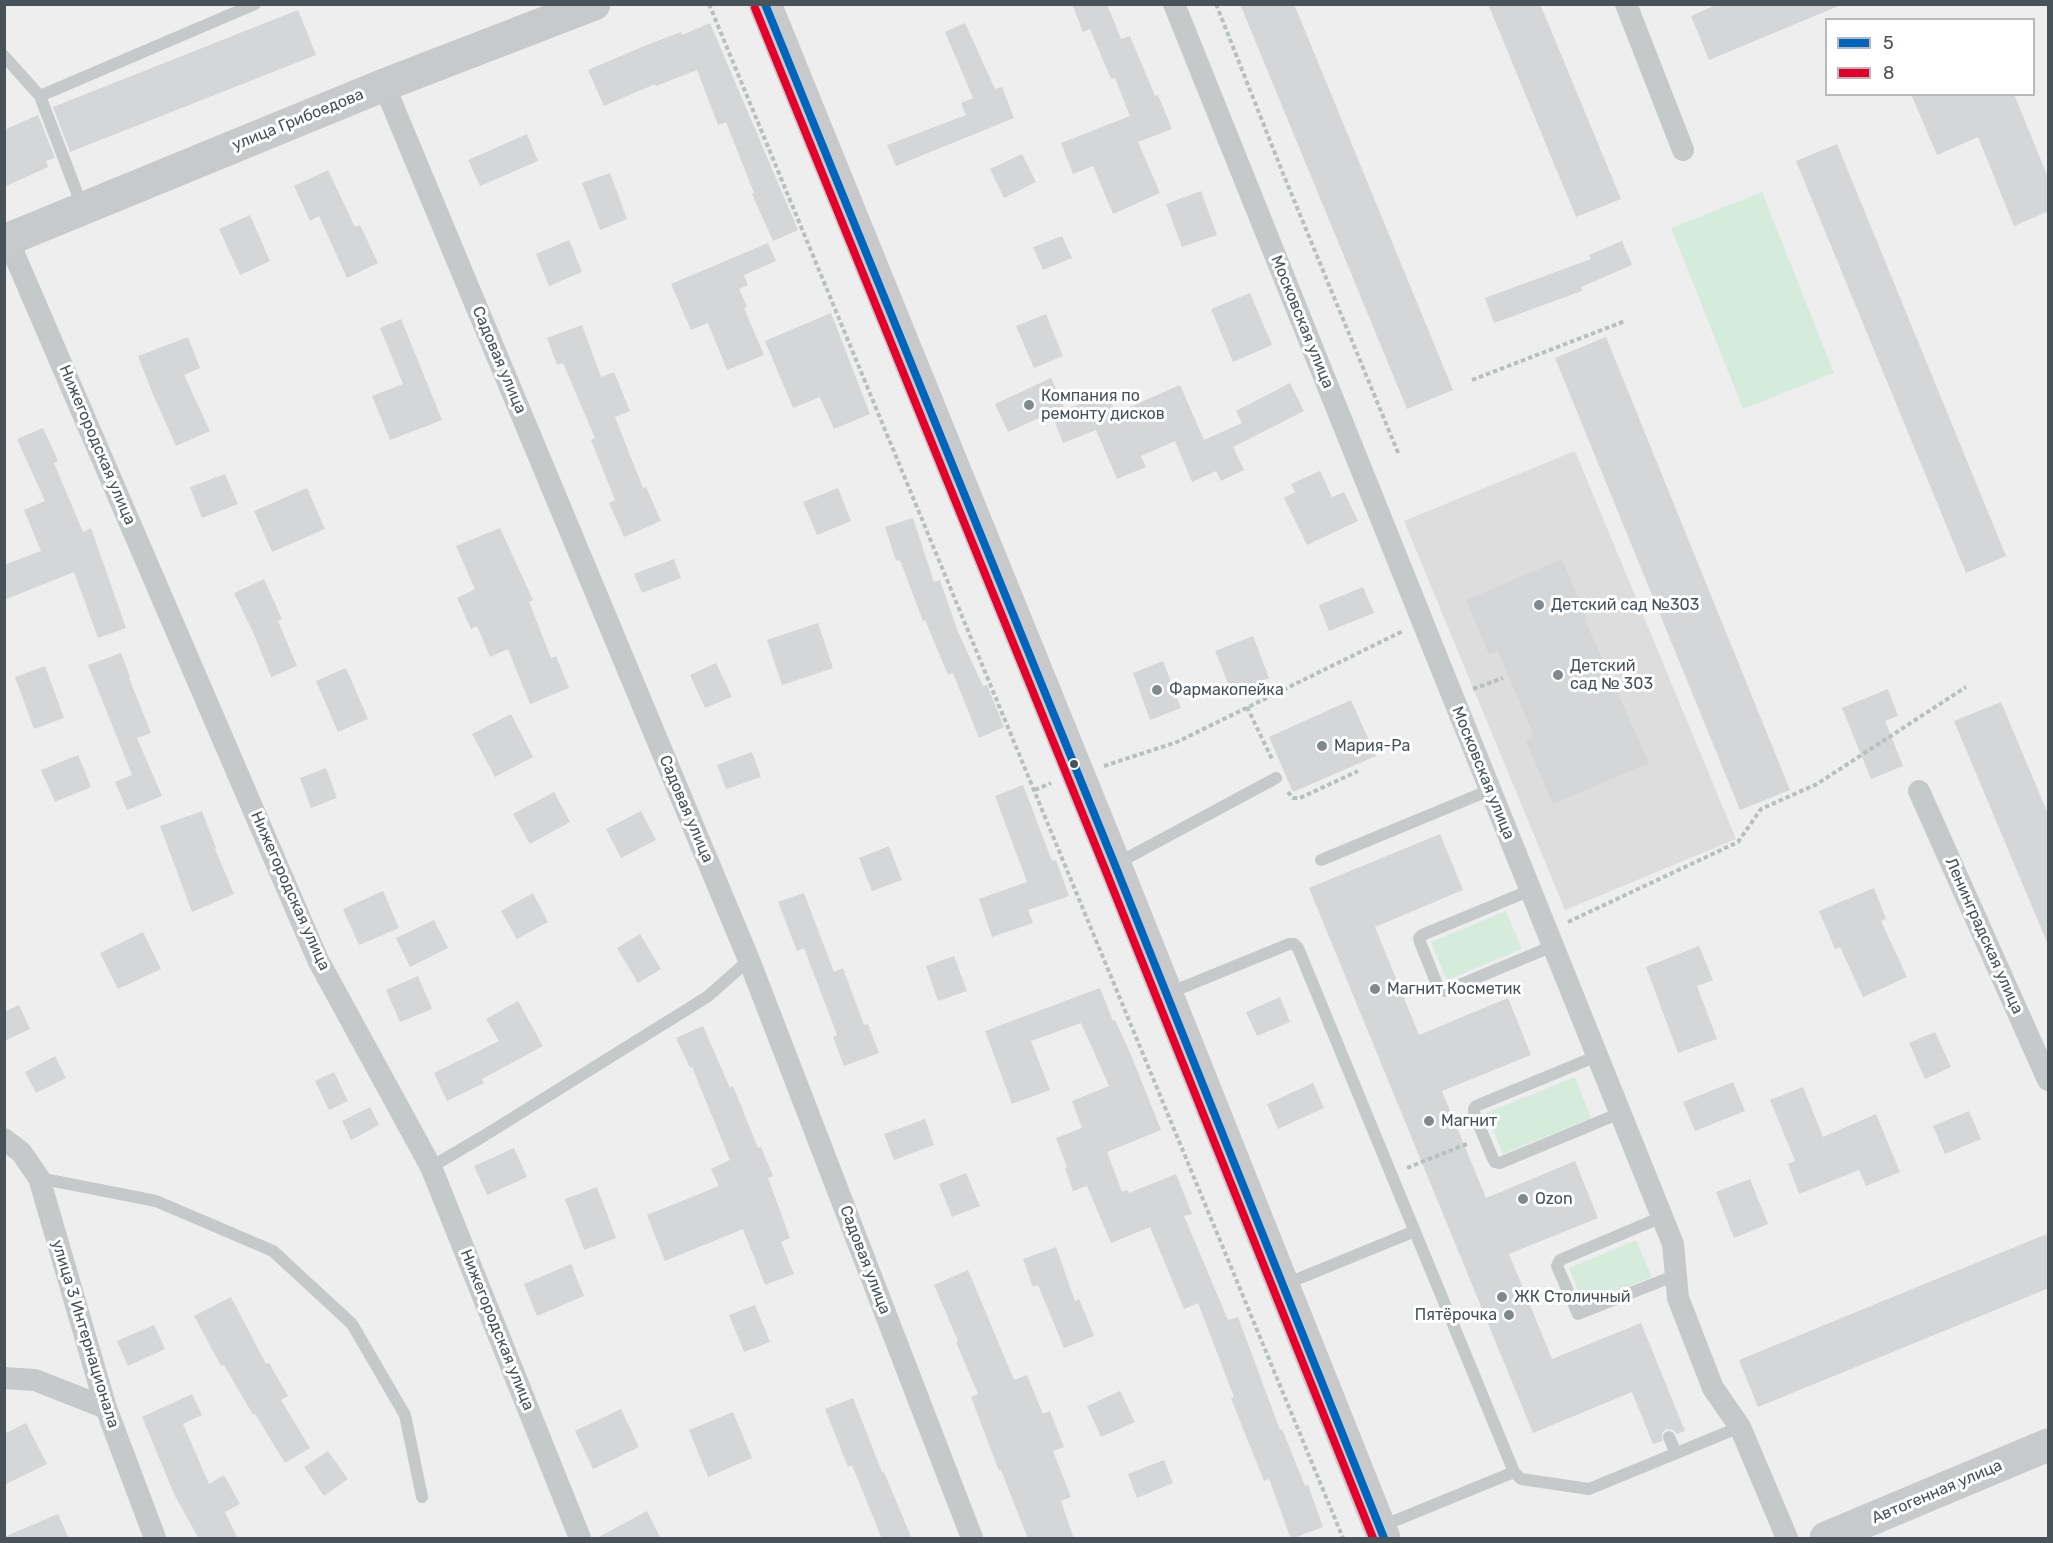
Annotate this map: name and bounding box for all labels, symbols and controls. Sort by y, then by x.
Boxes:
legend [1825,18,2035,96]
text: 5 [1883,32,1894,54]
text: 8 [1883,62,1894,84]
street label: улица Грибоедова [229,85,367,155]
street label: Московская улица [1267,253,1337,391]
street label: Садовая улица [468,303,530,417]
street label: Нижегородская улица [55,362,139,528]
place label: Компания по ремонту дисков [1041,386,1165,424]
marker: Компания по ремонту дисков [1022,398,1036,412]
place label: Детский сад №303 [1551,595,1699,615]
marker: Детский сад №303 [1532,598,1546,612]
place label: Детский сад № 303 [1570,656,1653,694]
marker: Детский сад № 303 [1551,668,1565,682]
place label: Фармакопейка [1169,680,1284,700]
marker: Фармакопейка [1150,683,1164,697]
street label: Московская улица [1448,704,1518,842]
place label: Мария-Ра [1334,736,1410,756]
marker: Мария-Ра [1315,739,1329,753]
street label: Садовая улица [655,752,717,866]
unlabelled marker [1068,758,1080,770]
street label: Нижегородская улица [246,809,334,973]
street label: Ленинградская улица [1941,855,2027,1017]
place label: Магнит Косметик [1387,979,1521,999]
marker: Магнит Косметик [1368,982,1382,996]
place label: Магнит [1441,1111,1497,1131]
marker: Магнит [1422,1114,1436,1128]
place label: Ozon [1535,1189,1573,1209]
marker: Ozon [1516,1192,1530,1206]
street label: Садовая улица [835,1203,895,1317]
street label: улица 3 Интернационала [47,1238,123,1430]
street label: Нижегородская улица [456,1247,538,1413]
place label: ЖК Столичный [1514,1287,1631,1307]
marker: ЖК Столичный [1495,1290,1509,1304]
place label: Пятёрочка [1415,1305,1497,1325]
marker: Пятёрочка [1502,1308,1516,1322]
street label: Автогенная улица [1869,1456,2005,1528]

